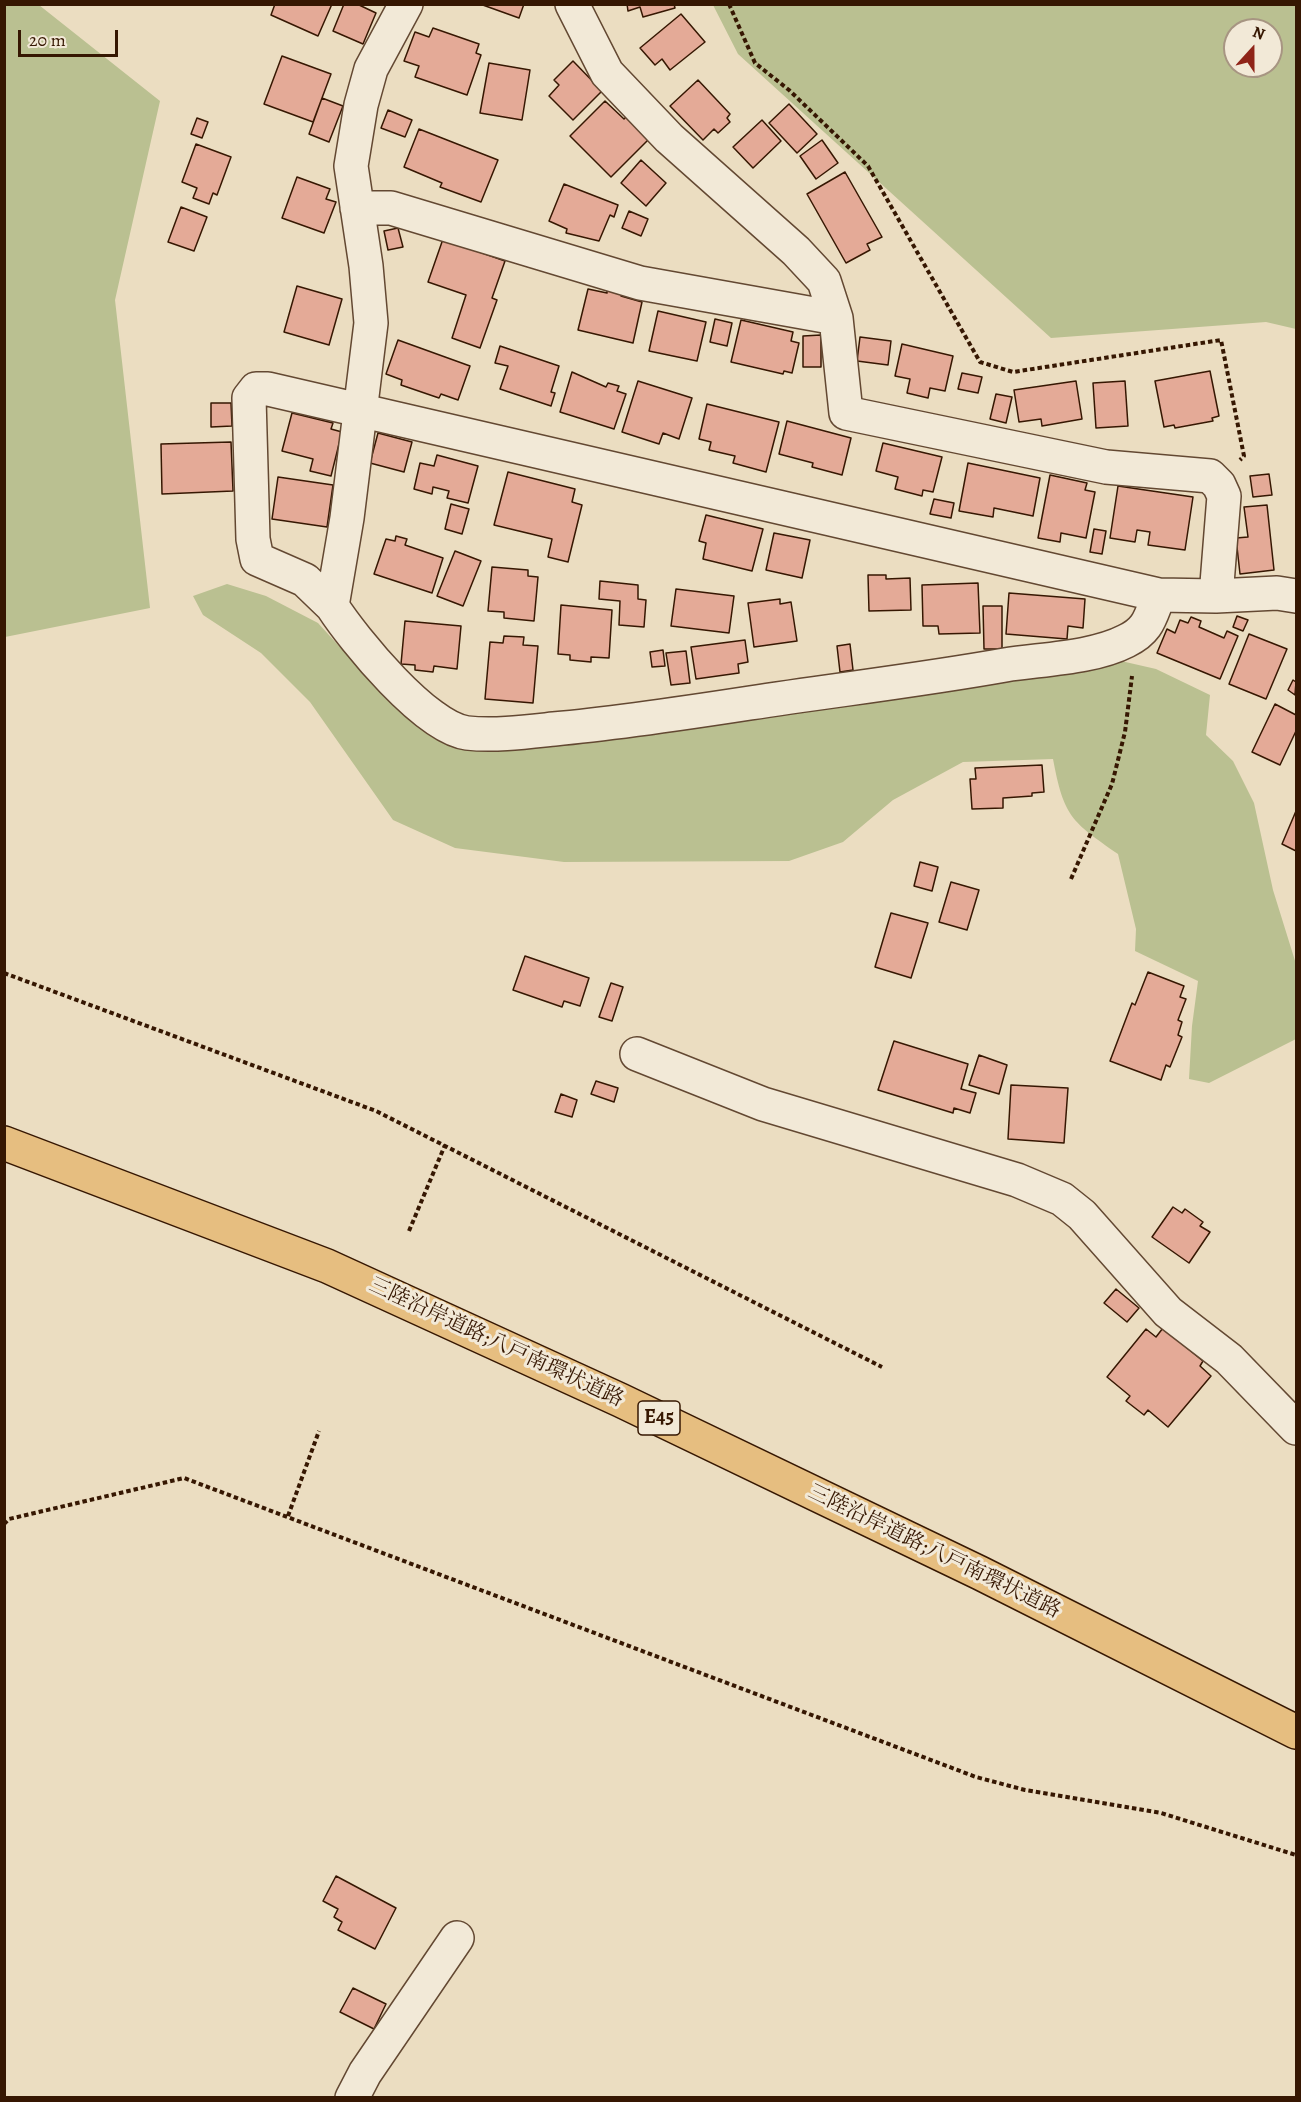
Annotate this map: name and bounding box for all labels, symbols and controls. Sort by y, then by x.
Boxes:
scale bar [21,18,122,56]
north arrow [1223,18,1283,78]
text: N [1249,21,1268,45]
text: 20 m [29,28,66,52]
street label: 三陸沿岸道路;八戸南環状道路 [365,1273,627,1413]
road number: E45 [638,1401,680,1435]
street label: 三陸沿岸道路;八戸南環状道路 [804,1480,1064,1624]

